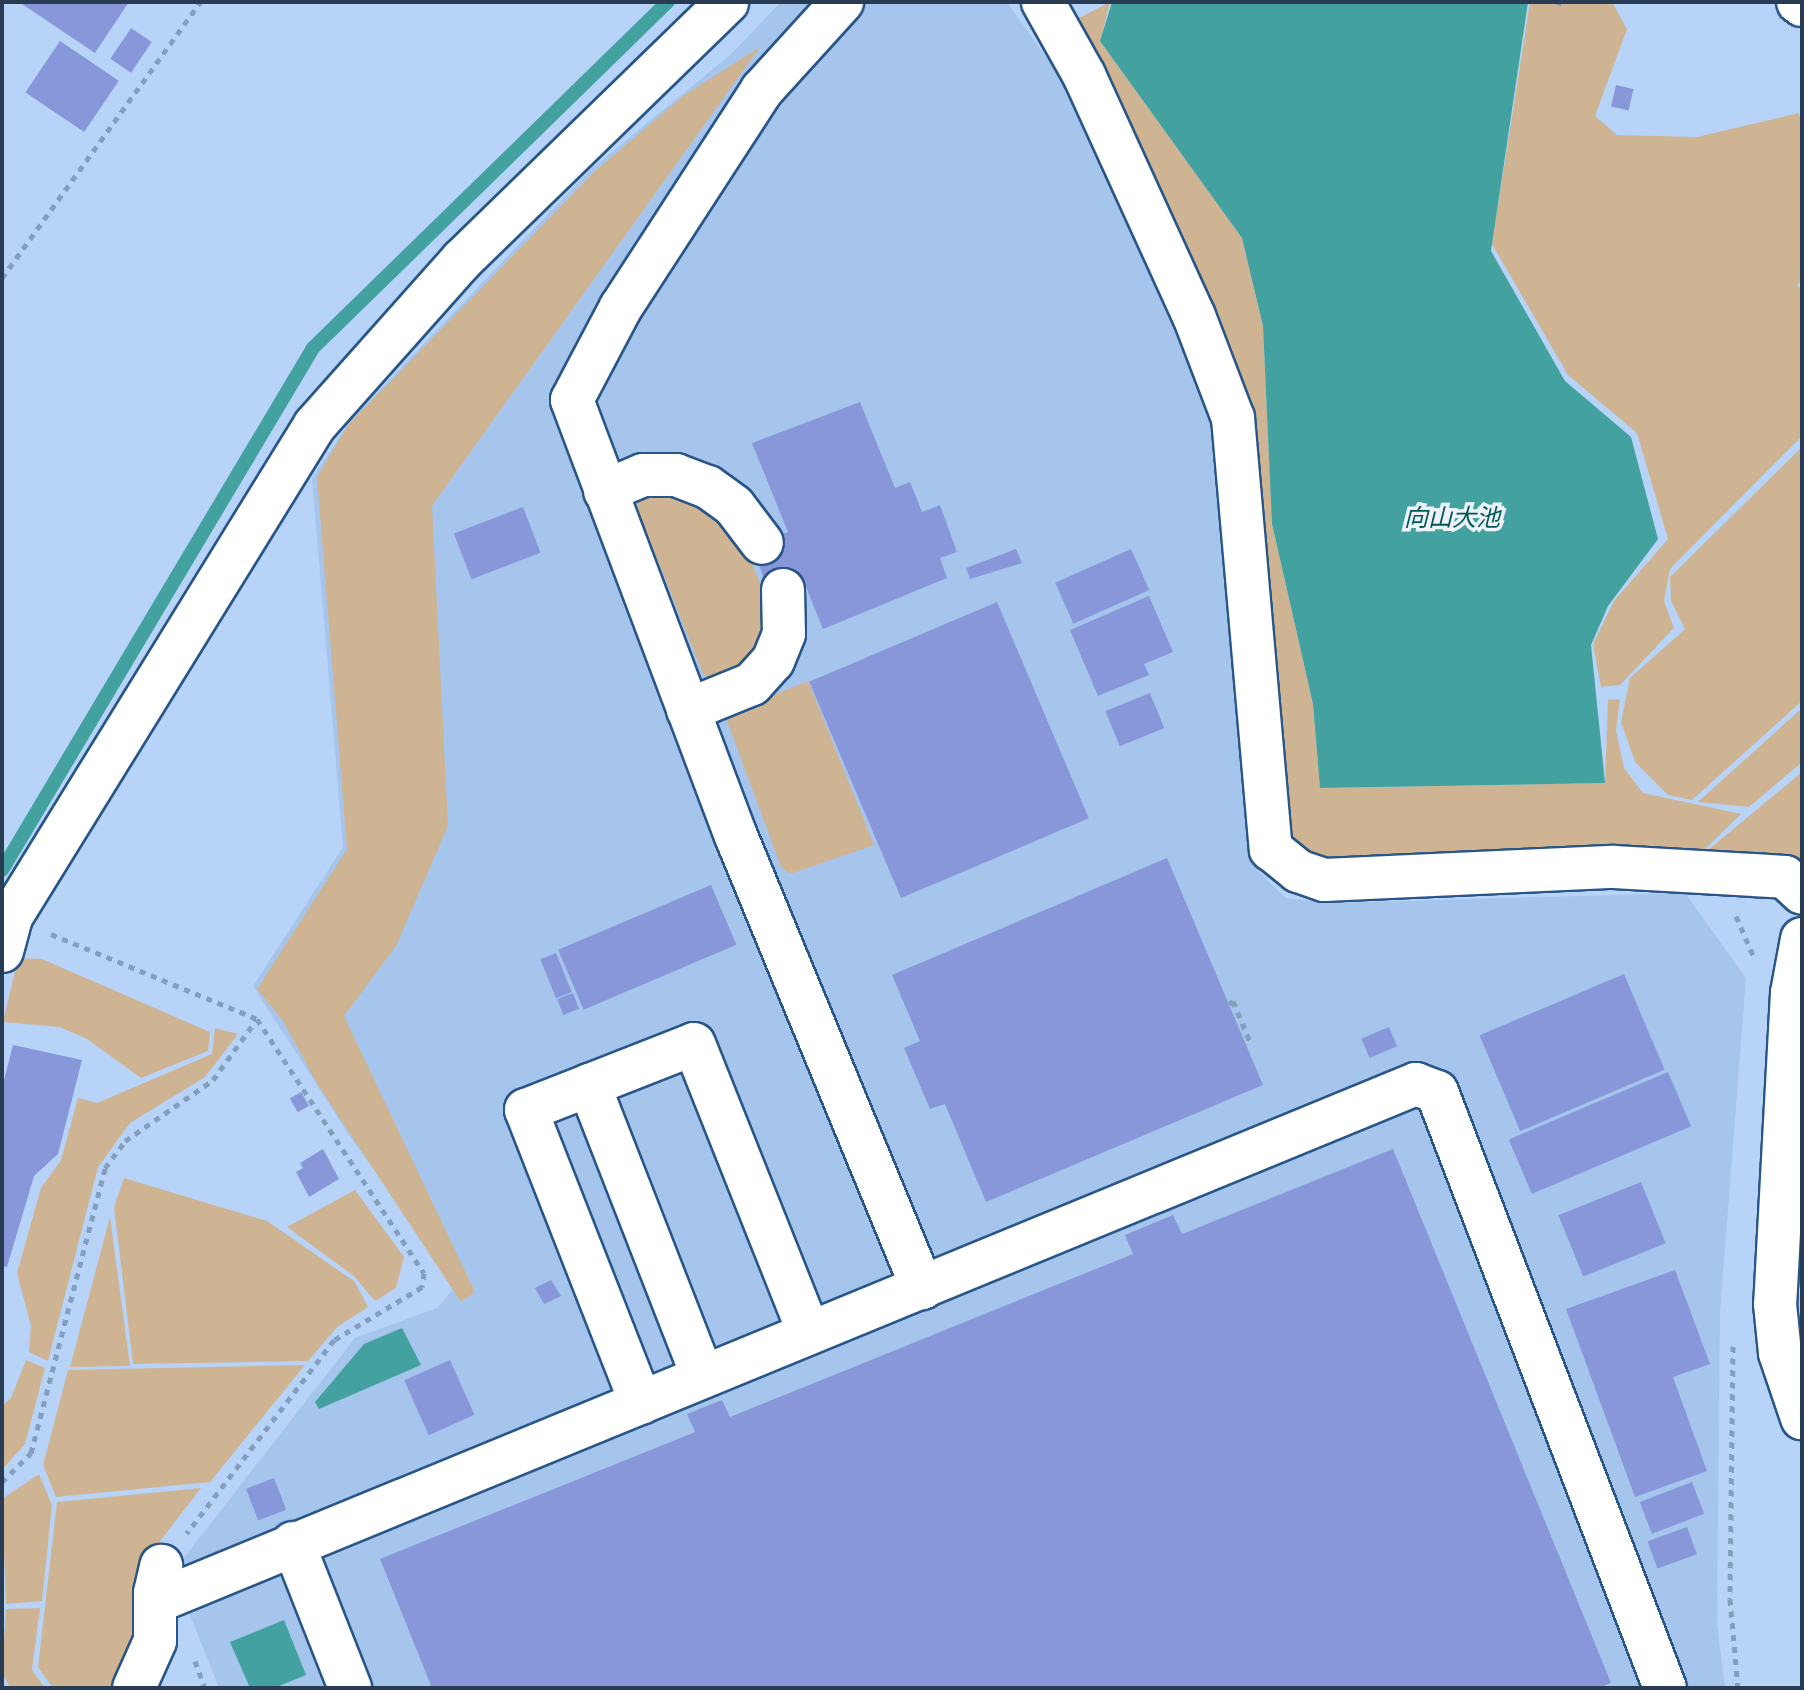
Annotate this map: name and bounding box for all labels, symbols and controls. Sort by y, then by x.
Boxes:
water label: 向山大池 [1404,504,1500,532]

